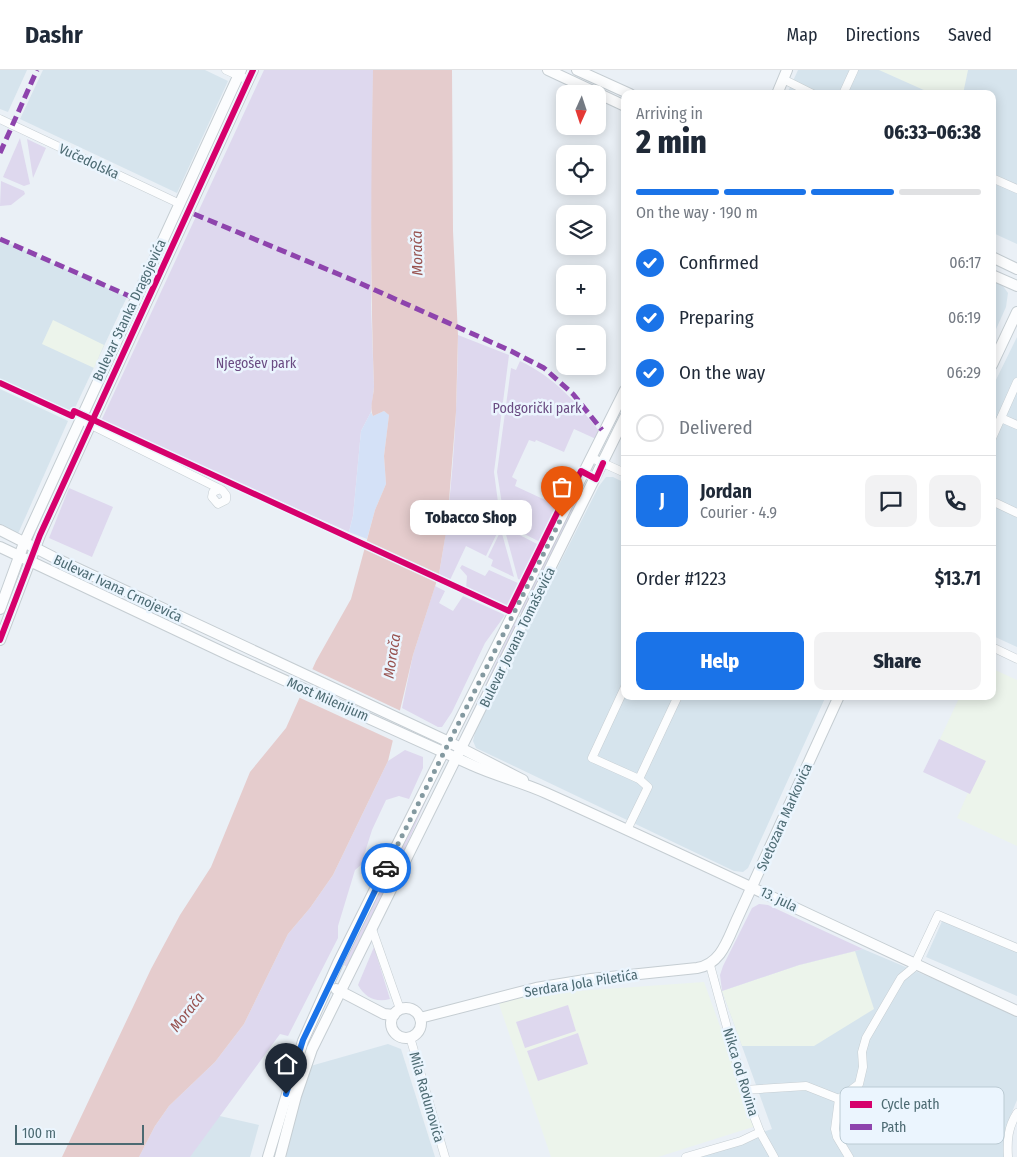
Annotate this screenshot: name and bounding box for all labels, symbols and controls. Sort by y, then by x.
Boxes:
text: Dashr [25,21,83,49]
text: Map [786,24,818,46]
text: Directions [846,24,920,46]
text: Saved [948,24,992,46]
north arrow [556,85,606,135]
map controls [556,85,606,375]
text: Arriving in [636,104,703,123]
text: 06:33–06:38 [884,121,981,144]
text: 2 min [636,123,707,161]
street label: Vučedolska [56,140,122,183]
button: locate [556,145,606,195]
text: On the way · 190 m [636,203,758,222]
button: layers [556,205,606,255]
water label: Morača [408,230,426,276]
street label: Bulevar Stanka Dragojevića [89,236,170,384]
icon: check [636,249,664,277]
text: Confirmed [679,251,759,274]
text: 06:17 [949,253,981,272]
button: + [556,265,606,315]
icon: check [636,304,664,332]
text: Preparing [679,306,754,329]
text: 06:19 [948,308,981,327]
button: − [556,325,606,375]
park label: Njegošev park [216,355,297,372]
icon: check [636,359,664,387]
text: On the way [679,361,765,384]
text: 06:29 [947,363,981,382]
park label: Podgorički park [493,400,582,417]
text: Delivered [679,416,753,439]
pin [541,466,583,517]
icon: bag [548,473,576,501]
button: chat [865,475,917,527]
button: phone [929,475,981,527]
text: Jordan [700,480,752,503]
text: J [659,489,665,512]
callout: Tobacco Shop [410,500,532,534]
text: Courier · 4.9 [700,503,777,522]
text: Tobacco Shop [425,508,517,527]
street label: Bulevar Ivana Crnojevića [51,551,185,626]
street label: Bulevar Jovana Tomaševića [476,564,559,710]
text: Order #1223 [636,567,726,590]
text: $13.71 [935,567,981,590]
water label: Morača [380,632,404,680]
button: Help [636,632,804,690]
button: Share [814,632,981,690]
street label: Most Milenijum [284,674,371,725]
street label: Svetozara Markovića [753,761,816,874]
courier [361,843,411,893]
icon: car [372,854,400,882]
street label: 13. jula [757,883,800,916]
street label: Serdara Jola Piletića [523,966,639,1001]
water label: Morača [166,989,208,1035]
street label: Nikca od Rovina [719,1026,762,1118]
pin [265,1043,307,1094]
icon: home [272,1050,300,1078]
street label: Mila Radunovića [405,1050,448,1145]
legend [840,1087,1004,1144]
text: Cycle path [881,1096,940,1113]
text: Path [881,1119,906,1136]
scale bar [15,1122,144,1145]
text: 100 m [22,1125,56,1142]

